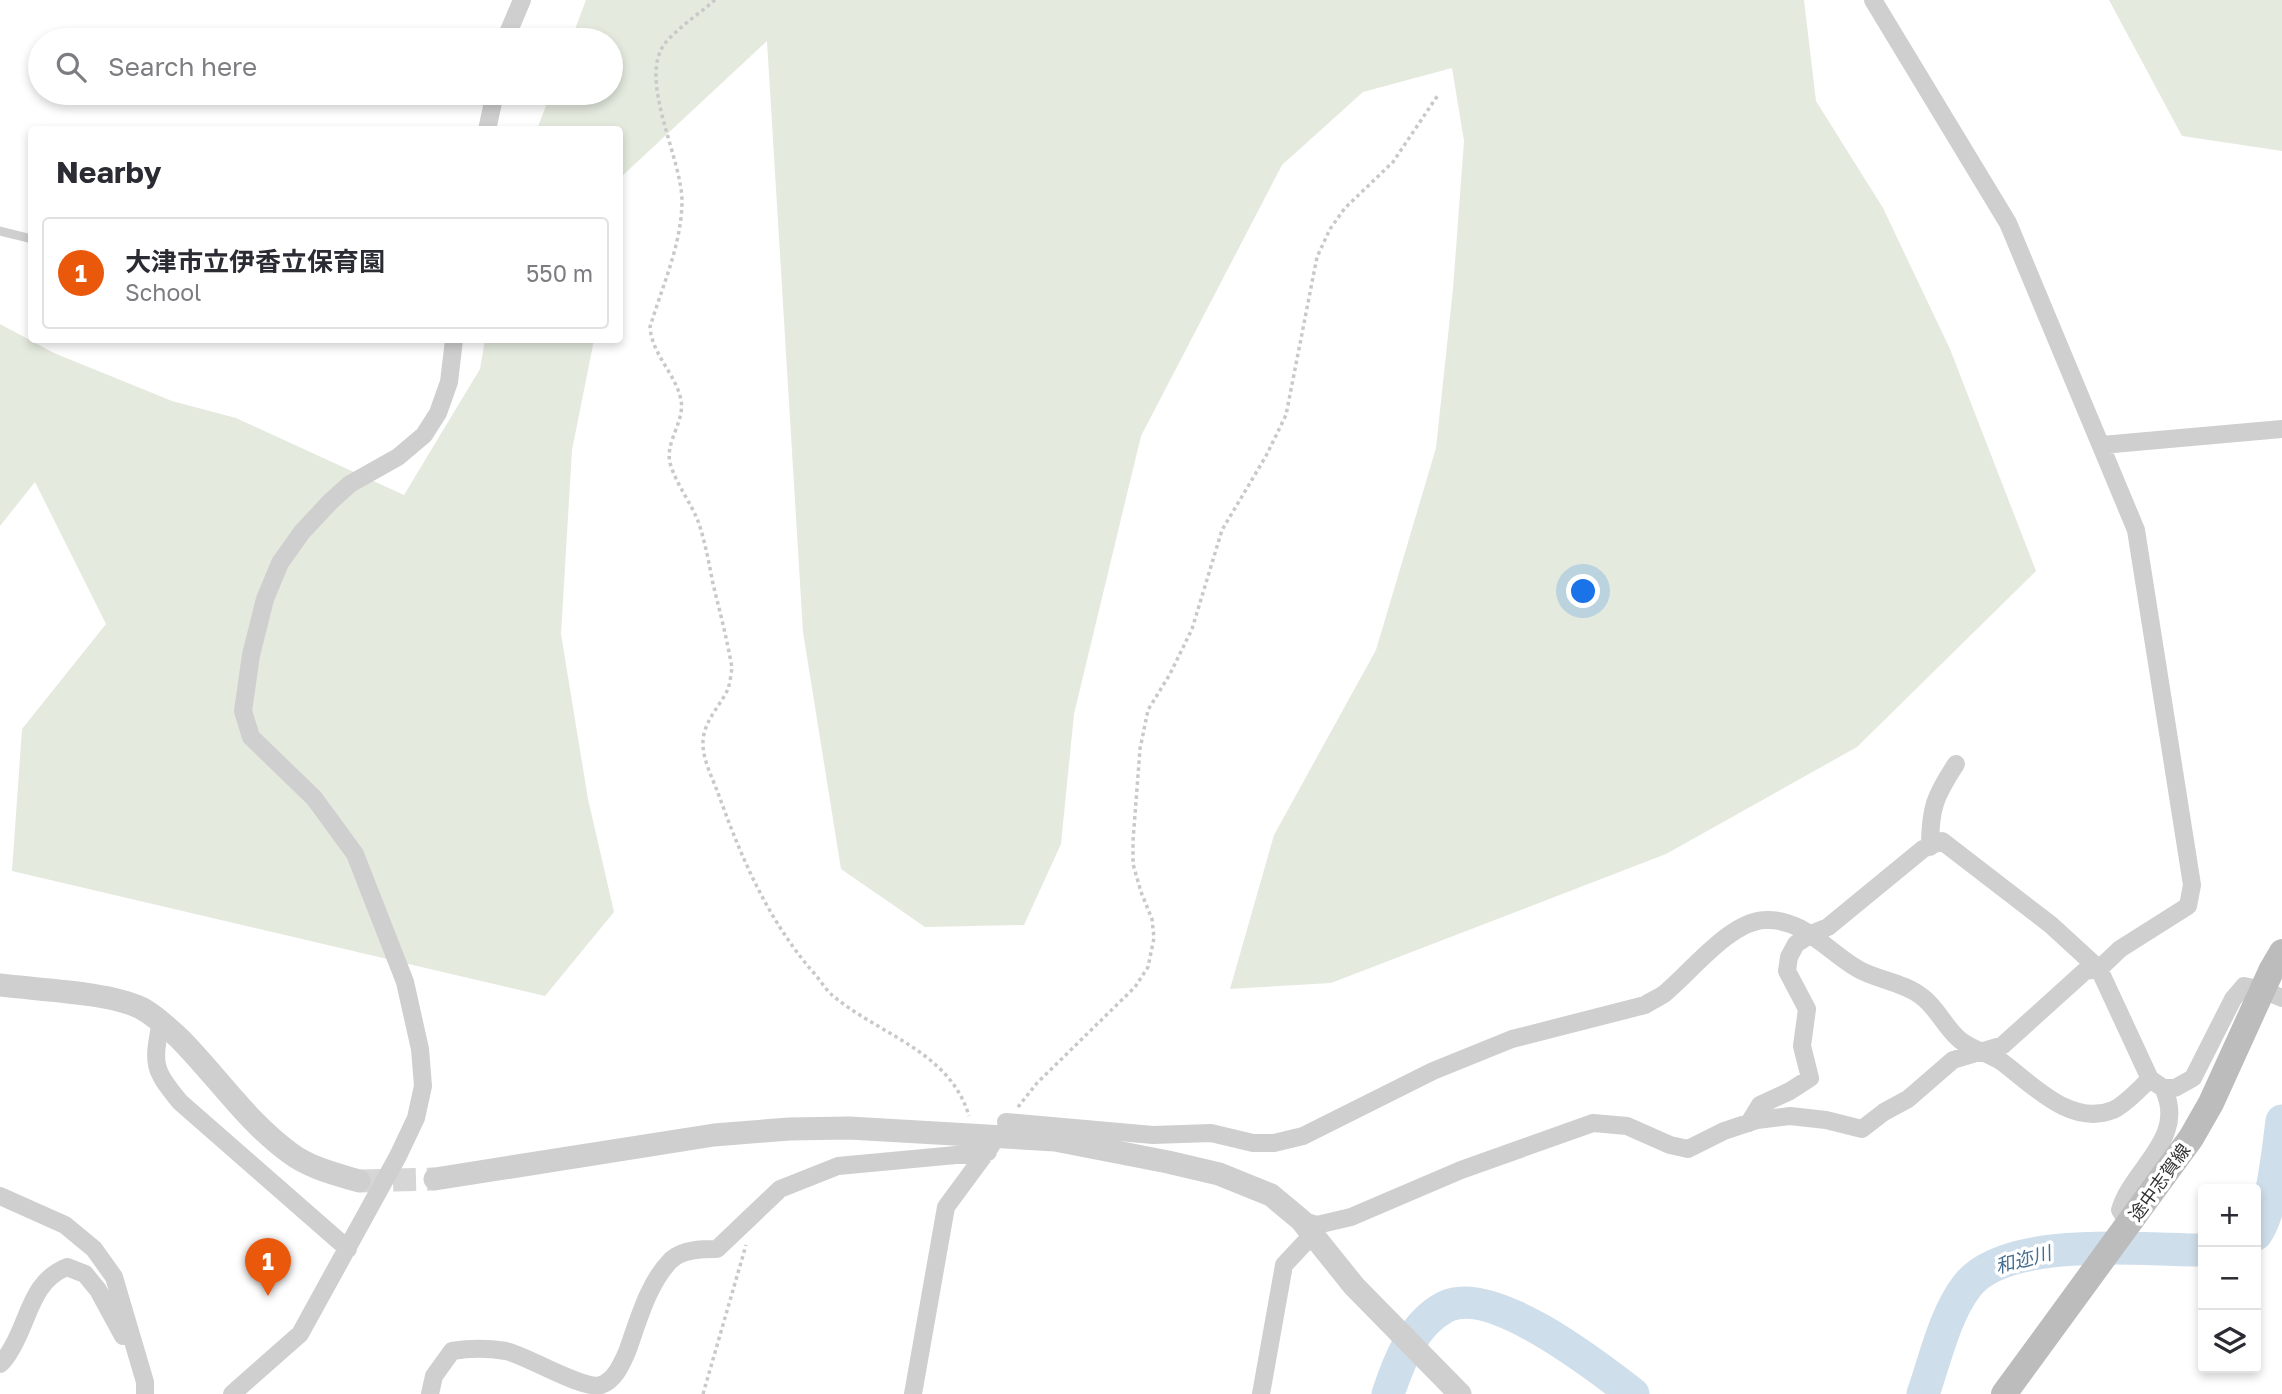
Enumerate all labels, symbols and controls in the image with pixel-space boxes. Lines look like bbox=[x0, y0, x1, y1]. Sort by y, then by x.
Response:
search box bbox=[28, 28, 623, 105]
icon: search bbox=[52, 48, 90, 86]
text: Search here bbox=[108, 51, 257, 82]
text: Nearby bbox=[56, 154, 161, 190]
text: 大津市立伊香立保育園 bbox=[125, 246, 385, 277]
text: 1 bbox=[75, 259, 87, 287]
text: 550 m bbox=[526, 259, 593, 287]
text: School bbox=[125, 278, 201, 306]
your location bbox=[1566, 574, 1600, 608]
street label: 途中志賀線 bbox=[2124, 1139, 2194, 1225]
map controls bbox=[2198, 1184, 2261, 1373]
button: + bbox=[2198, 1184, 2261, 1247]
pin: 1 bbox=[245, 1238, 291, 1296]
water label: 和迩川 bbox=[1992, 1240, 2055, 1277]
button: − bbox=[2198, 1247, 2261, 1310]
button: layers bbox=[2198, 1310, 2261, 1373]

